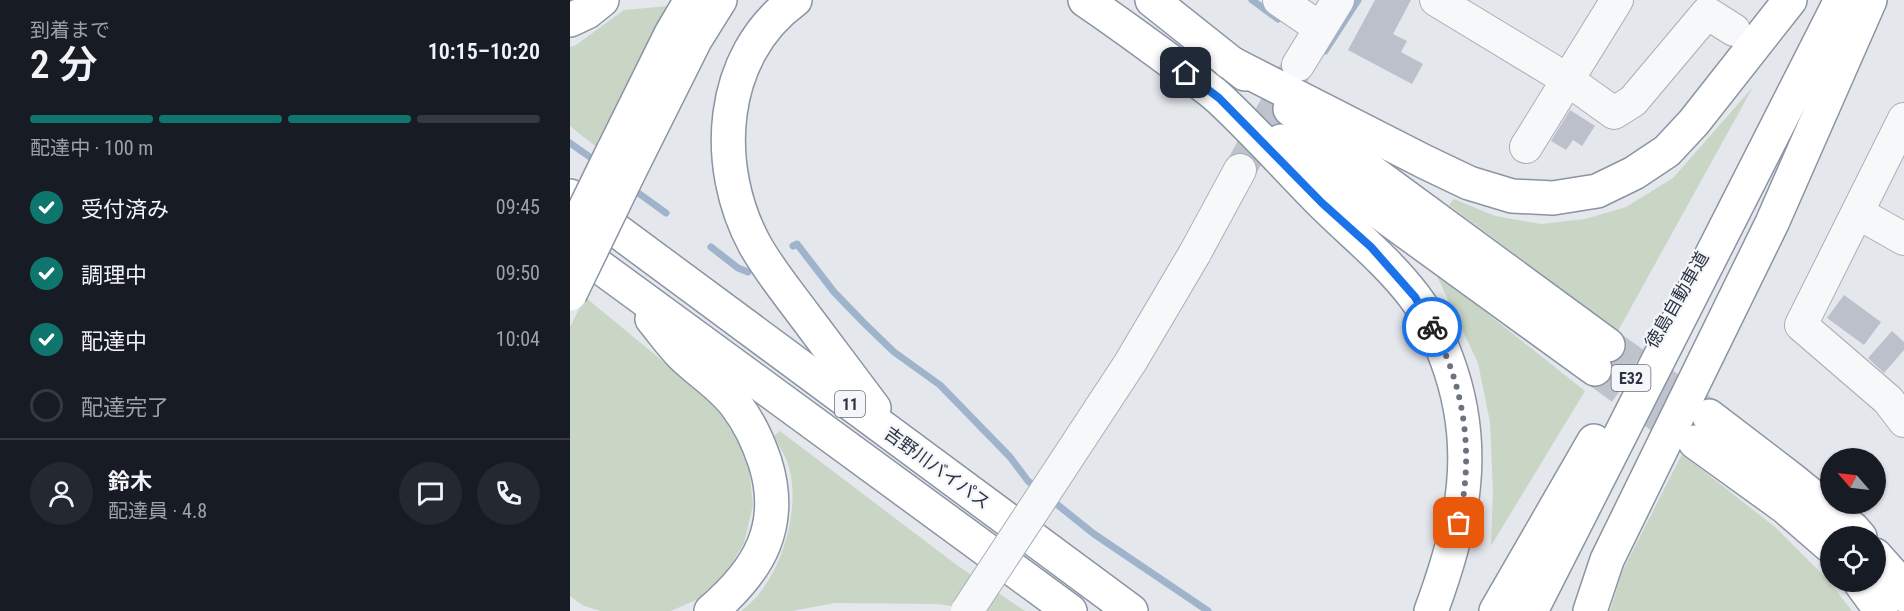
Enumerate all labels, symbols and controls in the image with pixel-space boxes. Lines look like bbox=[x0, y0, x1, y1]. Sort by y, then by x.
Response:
text: 到着まで bbox=[30, 18, 110, 42]
text: 10:15–10:20 bbox=[428, 39, 540, 64]
text: 2 分 bbox=[30, 42, 98, 88]
pin bbox=[1160, 47, 1211, 98]
icon: home bbox=[1169, 56, 1202, 89]
text: 配達中 · 100 m bbox=[30, 136, 153, 160]
icon: check bbox=[30, 191, 63, 224]
text: 09:45 bbox=[496, 195, 540, 219]
text: 受付済み bbox=[81, 197, 169, 222]
street label: 徳島自動車道 bbox=[1640, 248, 1713, 352]
icon: check bbox=[30, 257, 63, 290]
text: 09:50 bbox=[496, 261, 540, 285]
text: 調理中 bbox=[81, 263, 147, 288]
courier bbox=[1402, 297, 1462, 357]
icon: bike bbox=[1416, 311, 1449, 344]
icon: check bbox=[30, 323, 63, 356]
text: 10:04 bbox=[496, 327, 540, 351]
text: 配達中 bbox=[81, 329, 147, 354]
road number: E32 bbox=[1612, 365, 1650, 391]
road number: 11 bbox=[835, 391, 865, 417]
text: 配達完了 bbox=[81, 395, 169, 420]
street label: 吉野川バイパス bbox=[880, 422, 994, 513]
north arrow bbox=[1820, 448, 1886, 514]
map controls bbox=[1820, 448, 1886, 592]
button: person bbox=[30, 462, 93, 525]
button: chat bbox=[399, 462, 462, 525]
button: phone bbox=[477, 462, 540, 525]
text: 鈴木 bbox=[108, 469, 152, 494]
pin bbox=[1433, 497, 1484, 548]
text: 配達員 · 4.8 bbox=[108, 499, 207, 523]
icon: bag bbox=[1442, 506, 1475, 539]
button: locate bbox=[1820, 526, 1886, 592]

